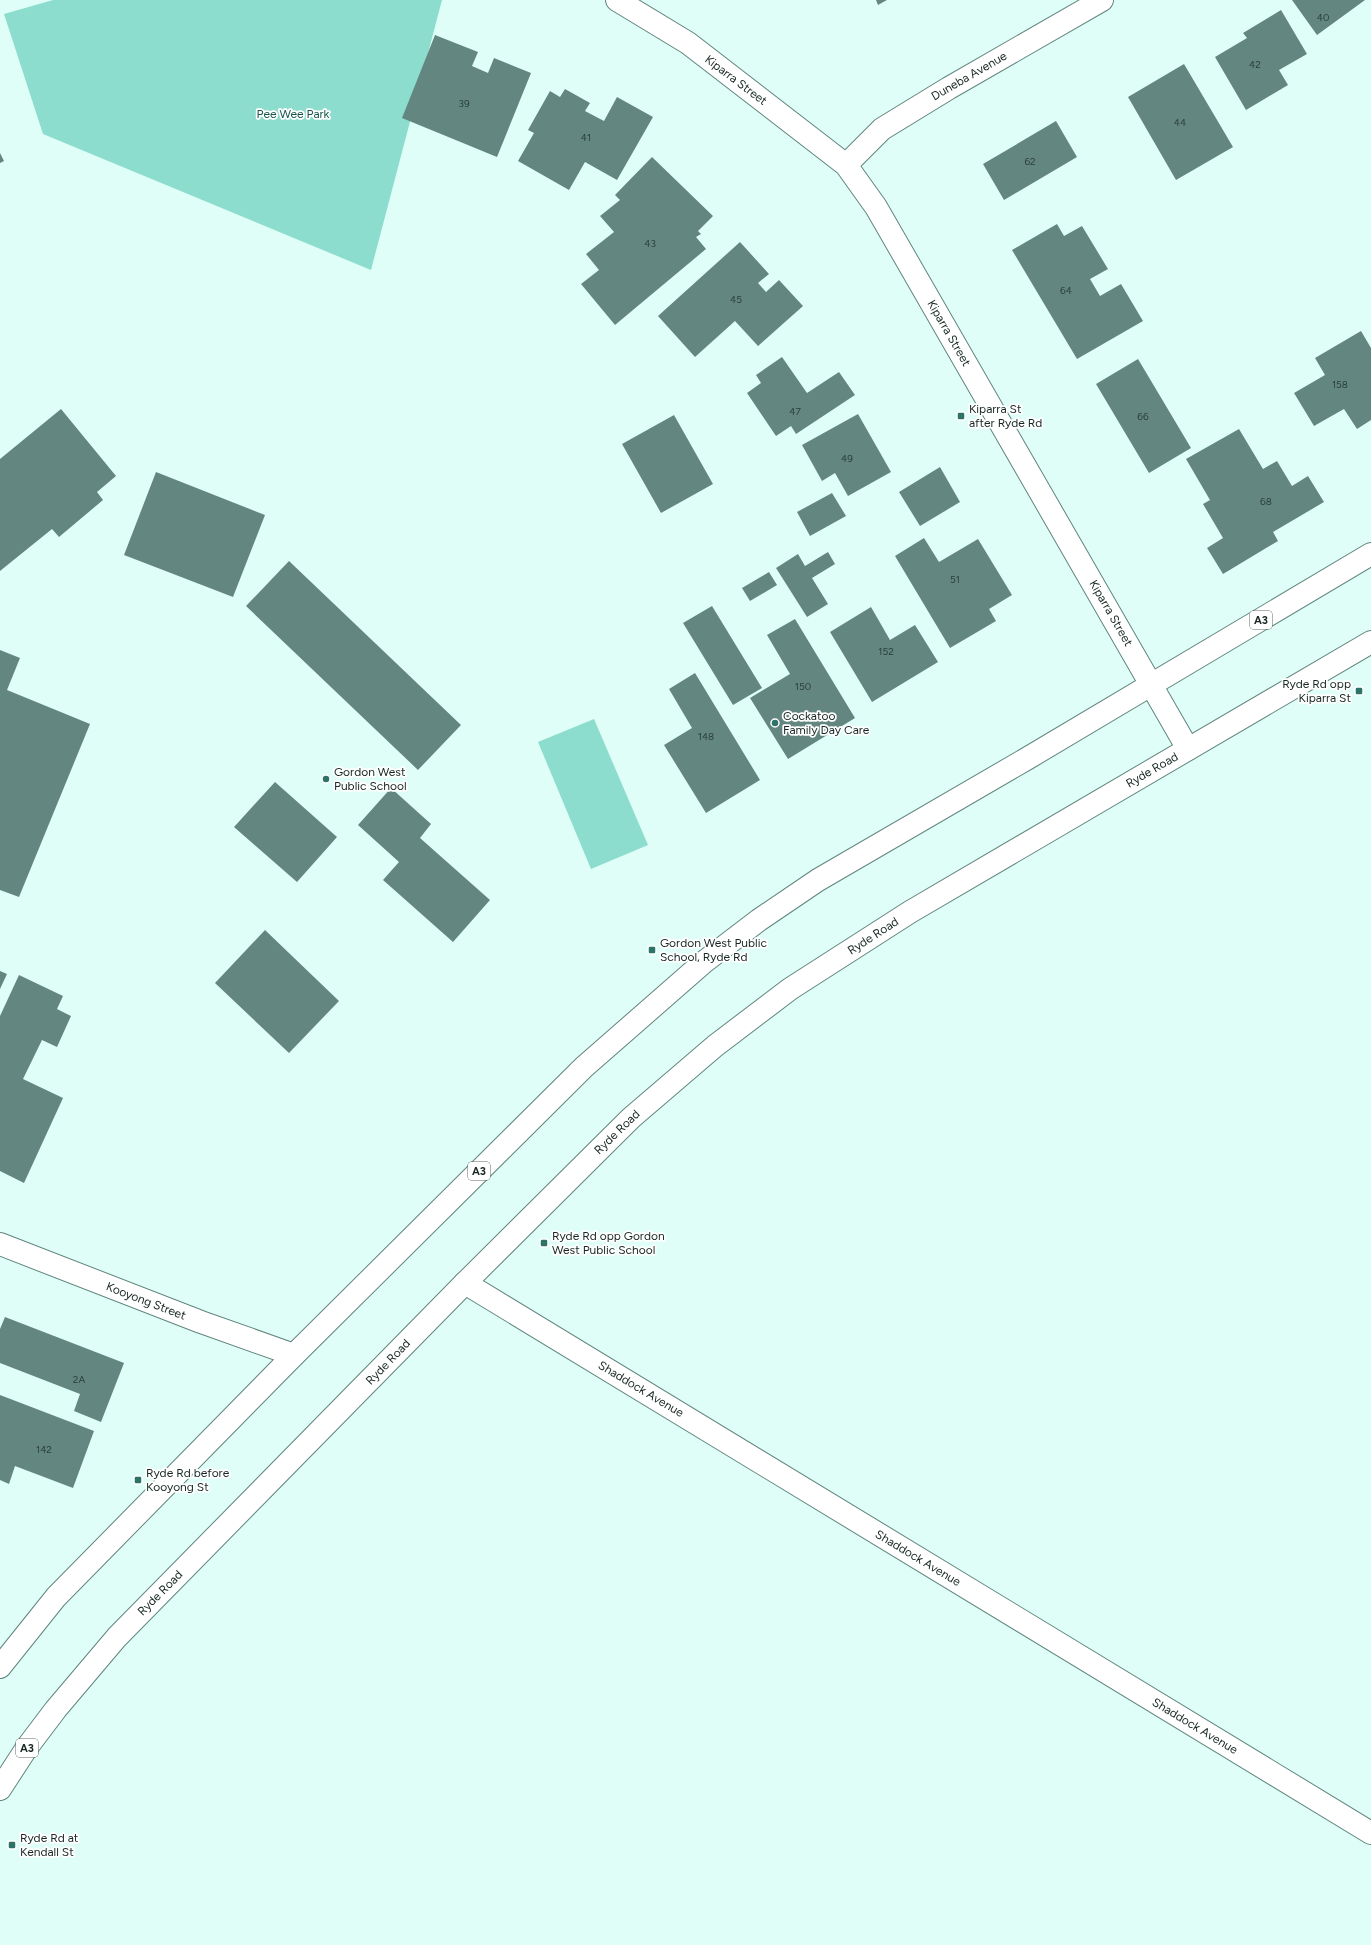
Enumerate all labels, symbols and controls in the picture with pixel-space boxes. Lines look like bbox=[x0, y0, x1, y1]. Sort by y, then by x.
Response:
house number: 40 bbox=[1317, 11, 1329, 24]
street label: Duneba Avenue bbox=[929, 48, 1010, 103]
street label: Kiparra Street bbox=[702, 52, 770, 108]
house number: 42 bbox=[1249, 58, 1261, 71]
house number: 39 bbox=[458, 97, 470, 110]
park label: Pee Wee Park bbox=[257, 107, 330, 121]
house number: 44 bbox=[1174, 116, 1186, 129]
house number: 41 bbox=[581, 131, 591, 144]
house number: 62 bbox=[1024, 155, 1036, 168]
house number: 43 bbox=[644, 237, 656, 250]
house number: 64 bbox=[1060, 284, 1072, 297]
house number: 45 bbox=[730, 293, 742, 306]
street label: Kiparra Street bbox=[924, 297, 974, 369]
house number: 158 bbox=[1332, 378, 1348, 391]
place label: Kiparra St after Ryde Rd bbox=[969, 402, 1042, 430]
house number: 47 bbox=[789, 405, 801, 418]
house number: 66 bbox=[1137, 410, 1149, 423]
marker: Kiparra St after Ryde Rd bbox=[956, 411, 966, 421]
house number: 49 bbox=[841, 452, 853, 465]
house number: 68 bbox=[1260, 495, 1272, 508]
house number: 51 bbox=[950, 573, 960, 586]
street label: Kiparra Street bbox=[1086, 577, 1136, 649]
road number: A3 bbox=[1250, 611, 1272, 629]
house number: 152 bbox=[878, 645, 894, 658]
place label: Ryde Rd opp Kiparra St bbox=[1282, 677, 1351, 705]
house number: 150 bbox=[795, 680, 811, 693]
marker: Ryde Rd opp Kiparra St bbox=[1354, 686, 1364, 696]
place label: Cockatoo Family Day Care bbox=[783, 709, 870, 737]
marker: Cockatoo Family Day Care bbox=[770, 718, 780, 728]
house number: 148 bbox=[698, 730, 714, 743]
street label: Ryde Road bbox=[1123, 749, 1181, 791]
place label: Gordon West Public School bbox=[334, 765, 407, 793]
marker: Gordon West Public School bbox=[321, 774, 331, 784]
street label: Ryde Road bbox=[845, 914, 901, 958]
place label: Gordon West Public School, Ryde Rd bbox=[660, 936, 768, 964]
marker: Gordon West Public School, Ryde Rd bbox=[647, 945, 657, 955]
street label: Ryde Road bbox=[591, 1107, 643, 1157]
road number: A3 bbox=[468, 1162, 490, 1180]
place label: Ryde Rd opp Gordon West Public School bbox=[552, 1229, 665, 1257]
marker: Ryde Rd opp Gordon West Public School bbox=[539, 1238, 549, 1248]
street label: Kooyong Street bbox=[104, 1279, 188, 1323]
street label: Ryde Road bbox=[363, 1336, 413, 1388]
street label: Shaddock Avenue bbox=[596, 1358, 687, 1420]
house number: 2A bbox=[73, 1373, 85, 1386]
house number: 142 bbox=[36, 1443, 52, 1456]
place label: Ryde Rd before Kooyong St bbox=[146, 1466, 230, 1494]
marker: Ryde Rd before Kooyong St bbox=[133, 1475, 143, 1485]
street label: Shaddock Avenue bbox=[873, 1527, 964, 1589]
street label: Ryde Road bbox=[135, 1568, 185, 1618]
street label: Shaddock Avenue bbox=[1150, 1695, 1241, 1757]
road number: A3 bbox=[16, 1739, 38, 1757]
place label: Ryde Rd at Kendall St bbox=[20, 1831, 79, 1859]
marker: Ryde Rd at Kendall St bbox=[7, 1840, 17, 1850]

